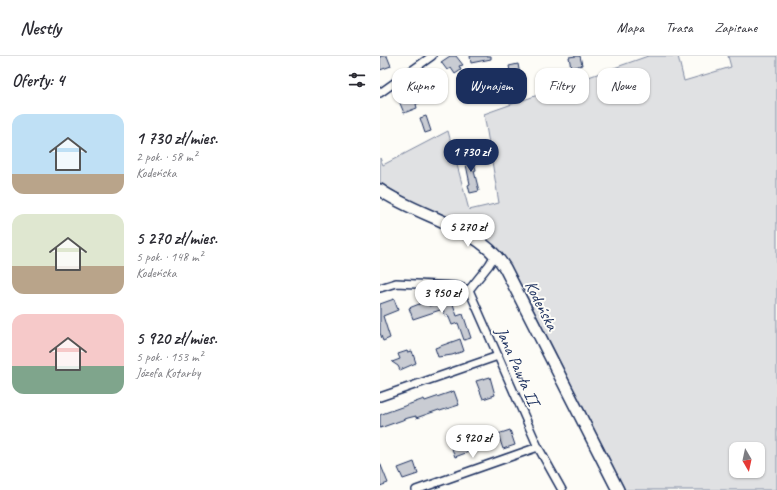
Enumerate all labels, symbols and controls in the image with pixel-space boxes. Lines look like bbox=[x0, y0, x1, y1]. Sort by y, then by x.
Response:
text: Nestly bbox=[20, 16, 61, 40]
text: Mapa bbox=[617, 19, 644, 36]
text: Trasa bbox=[666, 19, 693, 36]
text: Zapisane bbox=[715, 19, 757, 36]
chip: Kupno bbox=[392, 68, 448, 104]
chip: Wynajem bbox=[456, 68, 527, 104]
chip: Filtry bbox=[535, 68, 589, 104]
chip: Nowe bbox=[597, 68, 650, 104]
icon: filters bbox=[346, 69, 368, 91]
text: Oferty: 4 bbox=[12, 70, 64, 91]
text: 1 730 zł/mies. bbox=[136, 128, 218, 149]
icon: home bbox=[44, 130, 92, 178]
pin: 1 730 zł bbox=[430, 139, 512, 173]
text: 1 730 zł bbox=[453, 144, 489, 160]
text: 2 pok. · 58 m² bbox=[136, 149, 197, 165]
text: Kodeńska bbox=[136, 165, 176, 181]
pin: 5 270 zł bbox=[427, 214, 509, 248]
text: 5 270 zł bbox=[450, 219, 486, 235]
text: 5 270 zł/mies. bbox=[136, 228, 217, 249]
icon: home bbox=[44, 230, 92, 278]
text: 5 pok. · 148 m² bbox=[136, 249, 203, 265]
text: Kodeńska bbox=[136, 265, 176, 281]
street label: Kodeńska bbox=[520, 277, 564, 335]
pin: 3 950 zł bbox=[401, 280, 483, 314]
text: 3 950 zł bbox=[424, 285, 460, 301]
street label: Jana Pawła II bbox=[491, 323, 546, 412]
text: 5 920 zł/mies. bbox=[136, 328, 217, 349]
icon: home bbox=[44, 330, 92, 378]
text: 5 pok. · 153 m² bbox=[136, 349, 203, 365]
text: Józefa Kotarby bbox=[136, 365, 200, 381]
pin: 5 920 zł bbox=[432, 425, 514, 459]
text: 5 920 zł bbox=[455, 430, 491, 446]
north arrow bbox=[729, 442, 765, 478]
map controls bbox=[729, 442, 765, 478]

